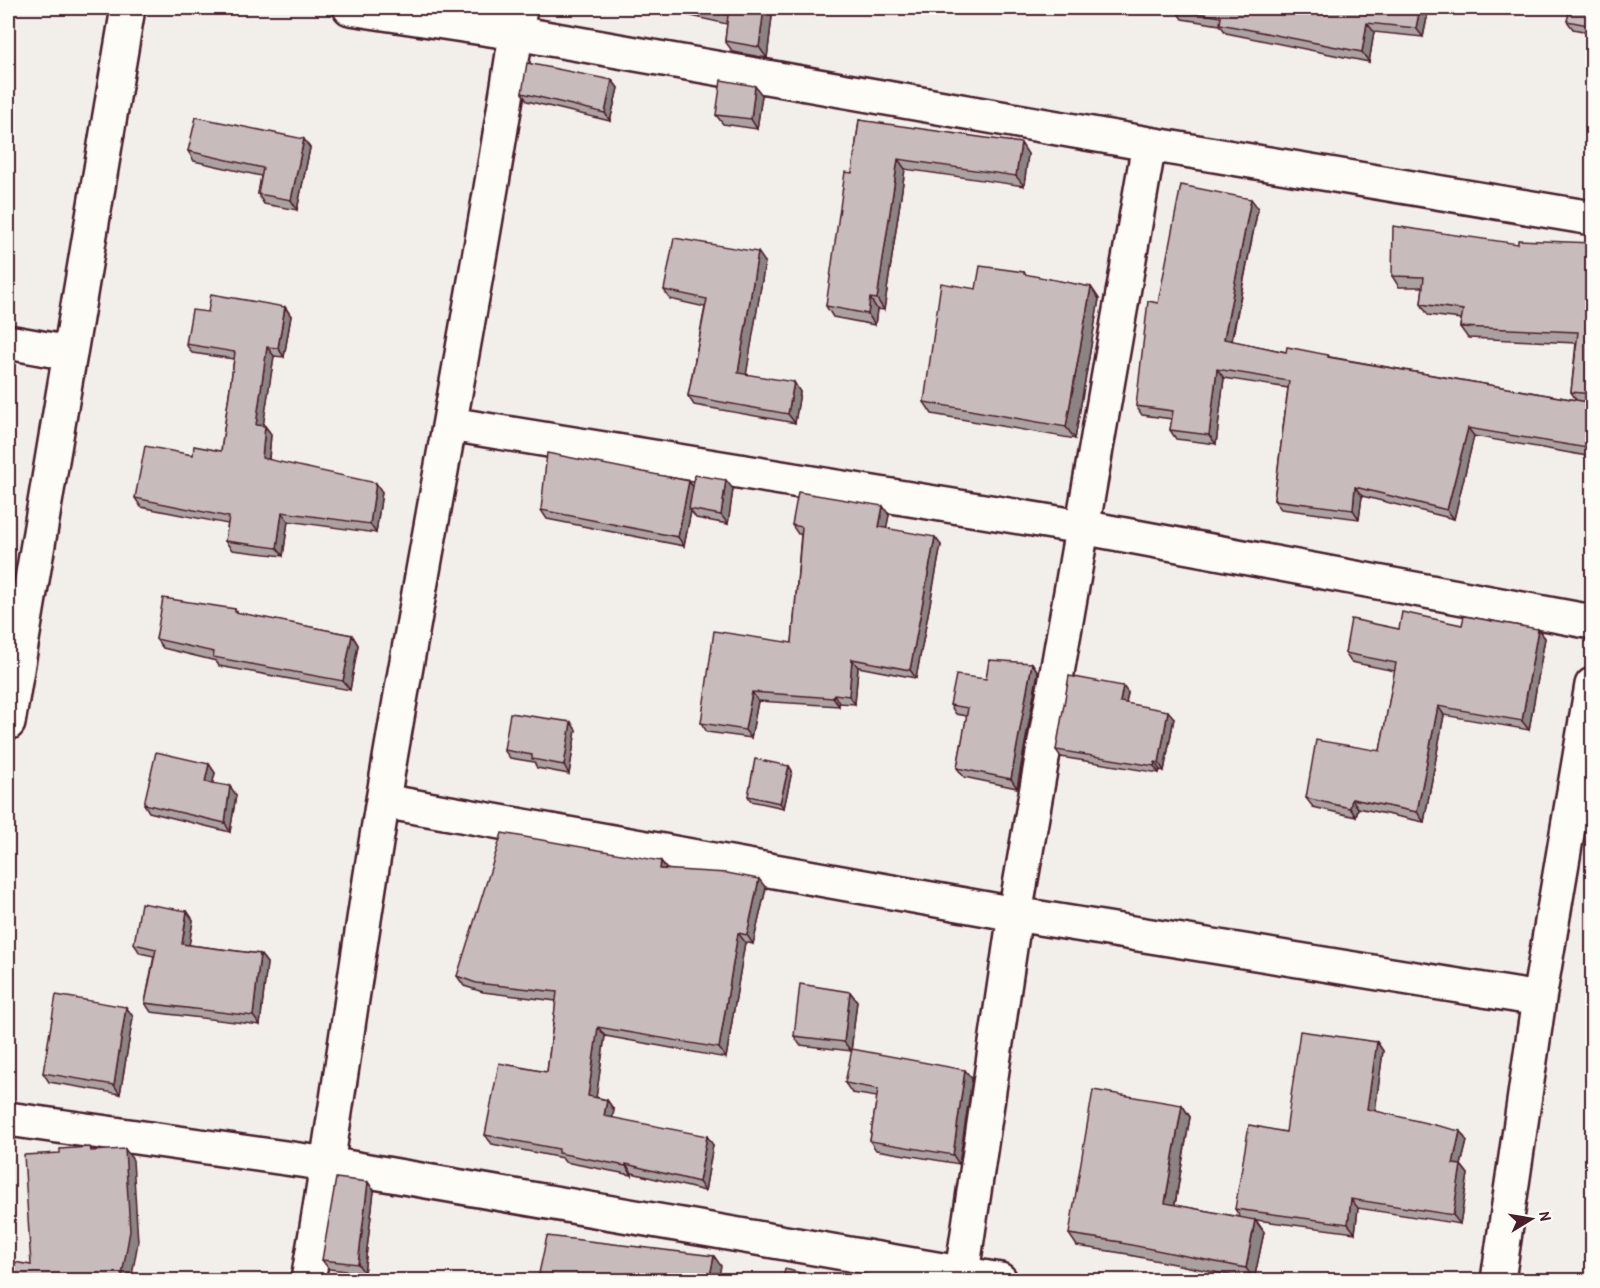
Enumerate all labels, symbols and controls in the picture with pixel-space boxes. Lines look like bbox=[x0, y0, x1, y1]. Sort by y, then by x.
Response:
north arrow bbox=[1501, 1189, 1561, 1249]
text: N bbox=[1534, 1210, 1557, 1223]

